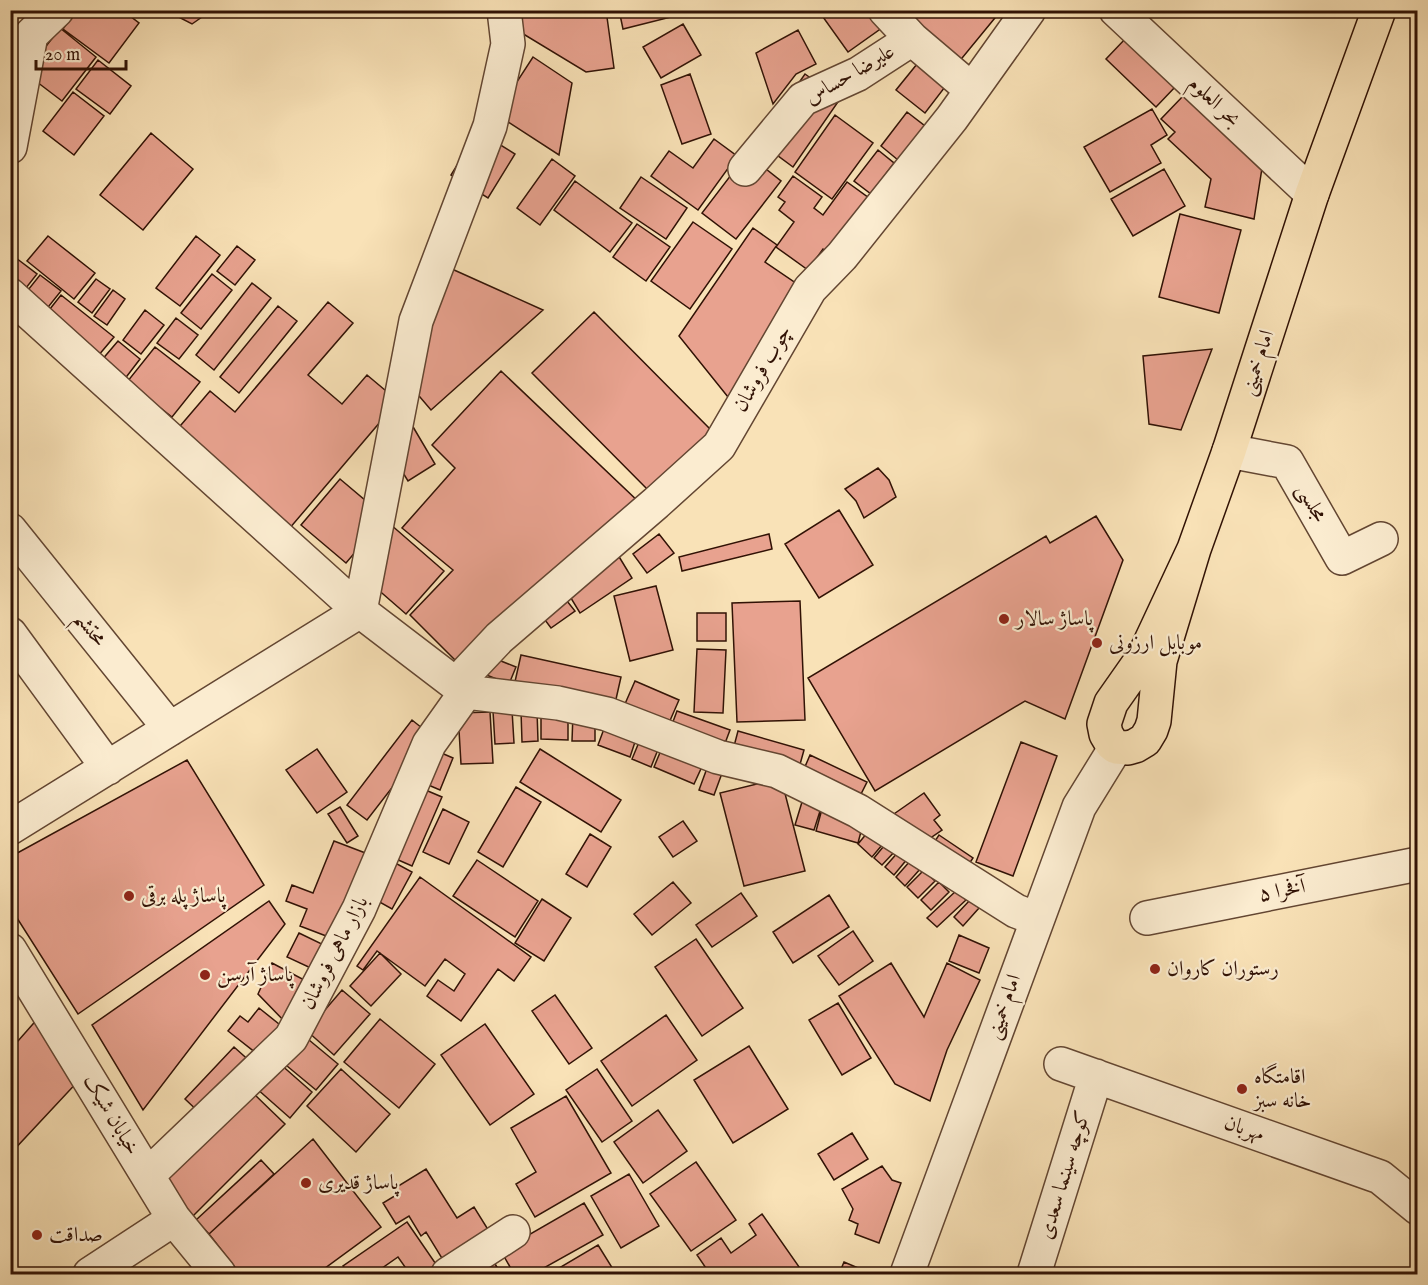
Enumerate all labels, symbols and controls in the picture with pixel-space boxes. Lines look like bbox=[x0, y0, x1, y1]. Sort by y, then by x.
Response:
scale bar bbox=[36, 33, 126, 71]
street label: علیرضا حساس bbox=[800, 39, 900, 111]
text: 20 m bbox=[45, 44, 80, 67]
street label: بحر العلوم bbox=[1180, 71, 1246, 135]
street label: چوب فروشان bbox=[727, 321, 799, 417]
street label: امام خمینی bbox=[1235, 327, 1284, 400]
street label: مجلسی bbox=[1289, 479, 1333, 527]
street label: محتشم bbox=[63, 606, 113, 656]
place label: پاساژ سالار bbox=[1014, 606, 1094, 633]
marker: پاساژ سالار bbox=[997, 612, 1011, 626]
place label: موبایل ارزونی bbox=[1109, 630, 1202, 657]
marker: موبایل ارزونی bbox=[1090, 636, 1104, 650]
street label: آفخرا ۵ bbox=[1256, 872, 1310, 909]
place label: پاساژ پله برقی bbox=[141, 883, 226, 910]
marker: پاساژ پله برقی bbox=[122, 889, 136, 903]
street label: بازار ماهی فروشان bbox=[295, 891, 375, 1015]
place label: رستوران کاروان bbox=[1167, 956, 1279, 983]
place label: پاساژ آرسن bbox=[217, 961, 294, 989]
marker: رستوران کاروان bbox=[1148, 962, 1162, 976]
marker: پاساژ آرسن bbox=[198, 968, 212, 982]
street label: امام خمینی bbox=[980, 971, 1031, 1044]
place label: اقامتگاه خانه سبز bbox=[1252, 1063, 1312, 1115]
street label: خیابان شیک bbox=[76, 1070, 146, 1160]
marker: اقامتگاه خانه سبز bbox=[1235, 1082, 1249, 1096]
street label: کوچه سینما سعدی bbox=[1033, 1107, 1097, 1243]
street label: مهربان bbox=[1220, 1110, 1268, 1148]
place label: پاساژ قدیری bbox=[318, 1170, 400, 1197]
marker: پاساژ قدیری bbox=[299, 1176, 313, 1190]
place label: صداقت bbox=[49, 1222, 103, 1249]
marker: صداقت bbox=[30, 1228, 44, 1242]

